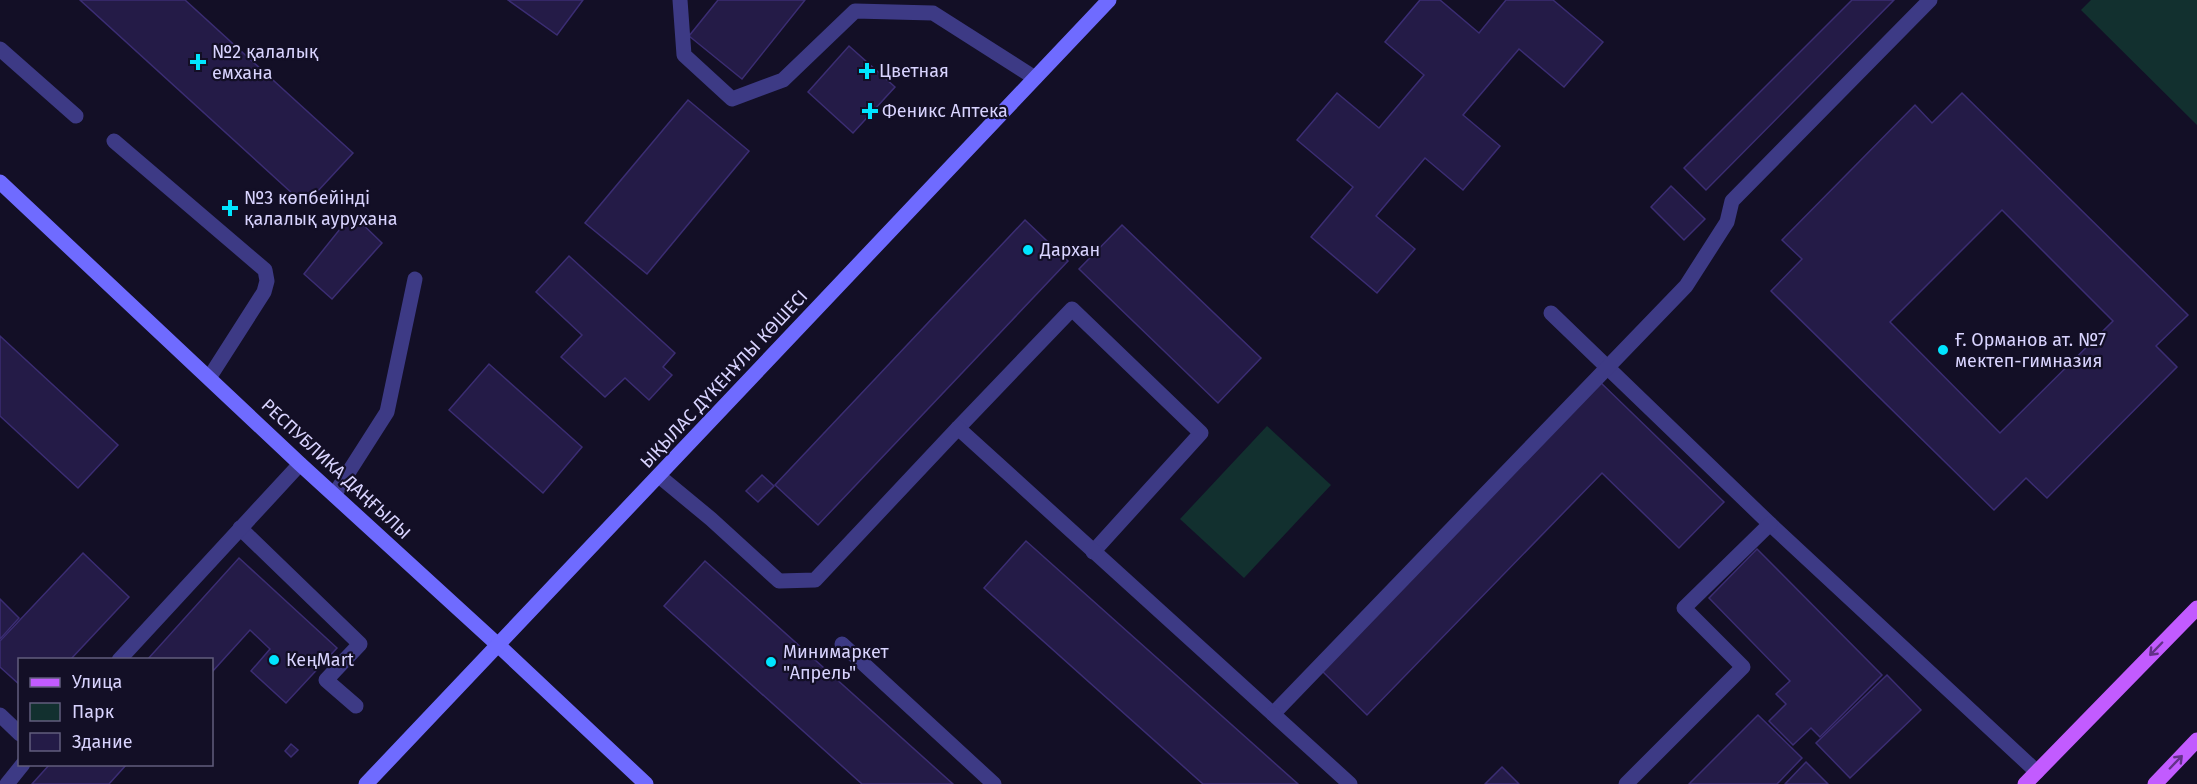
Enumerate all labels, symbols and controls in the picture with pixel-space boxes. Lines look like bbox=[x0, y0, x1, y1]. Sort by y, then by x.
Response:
place label: №2 қалалық емхана bbox=[212, 41, 319, 84]
marker: №2 қалалық емхана bbox=[189, 53, 207, 71]
place label: Цветная bbox=[879, 60, 949, 82]
marker: Цветная bbox=[860, 64, 874, 78]
place label: Феникс Аптека bbox=[882, 100, 1008, 122]
marker: Феникс Аптека bbox=[863, 104, 877, 118]
place label: №3 көпбейінді қалалық аурухана bbox=[244, 187, 398, 230]
marker: №3 көпбейінді қалалық аурухана bbox=[221, 199, 239, 217]
place label: Дархан bbox=[1039, 239, 1100, 261]
marker: Дархан bbox=[1021, 243, 1035, 257]
street label: ЫҚЫЛАС ДҮКЕНҰЛЫ КӨШЕСІ bbox=[636, 285, 812, 473]
place label: Ғ. Орманов ат. №7 мектеп-гимназия bbox=[1955, 329, 2106, 372]
marker: Ғ. Орманов ат. №7 мектеп-гимназия bbox=[1936, 343, 1950, 357]
street label: РЕСПУБЛИКА ДАҢҒЫЛЫ bbox=[257, 394, 415, 544]
place label: Минимаркет "Апрель" bbox=[783, 641, 889, 684]
one-way arrow bbox=[2149, 642, 2163, 657]
place label: КеңMart bbox=[286, 649, 355, 671]
marker: КеңMart bbox=[267, 653, 281, 667]
marker: Минимаркет "Апрель" bbox=[764, 655, 778, 669]
legend bbox=[18, 658, 213, 766]
text: Улица bbox=[72, 671, 122, 693]
text: Парк bbox=[72, 701, 115, 723]
text: Здание bbox=[72, 731, 133, 753]
one-way arrow bbox=[2168, 755, 2183, 770]

